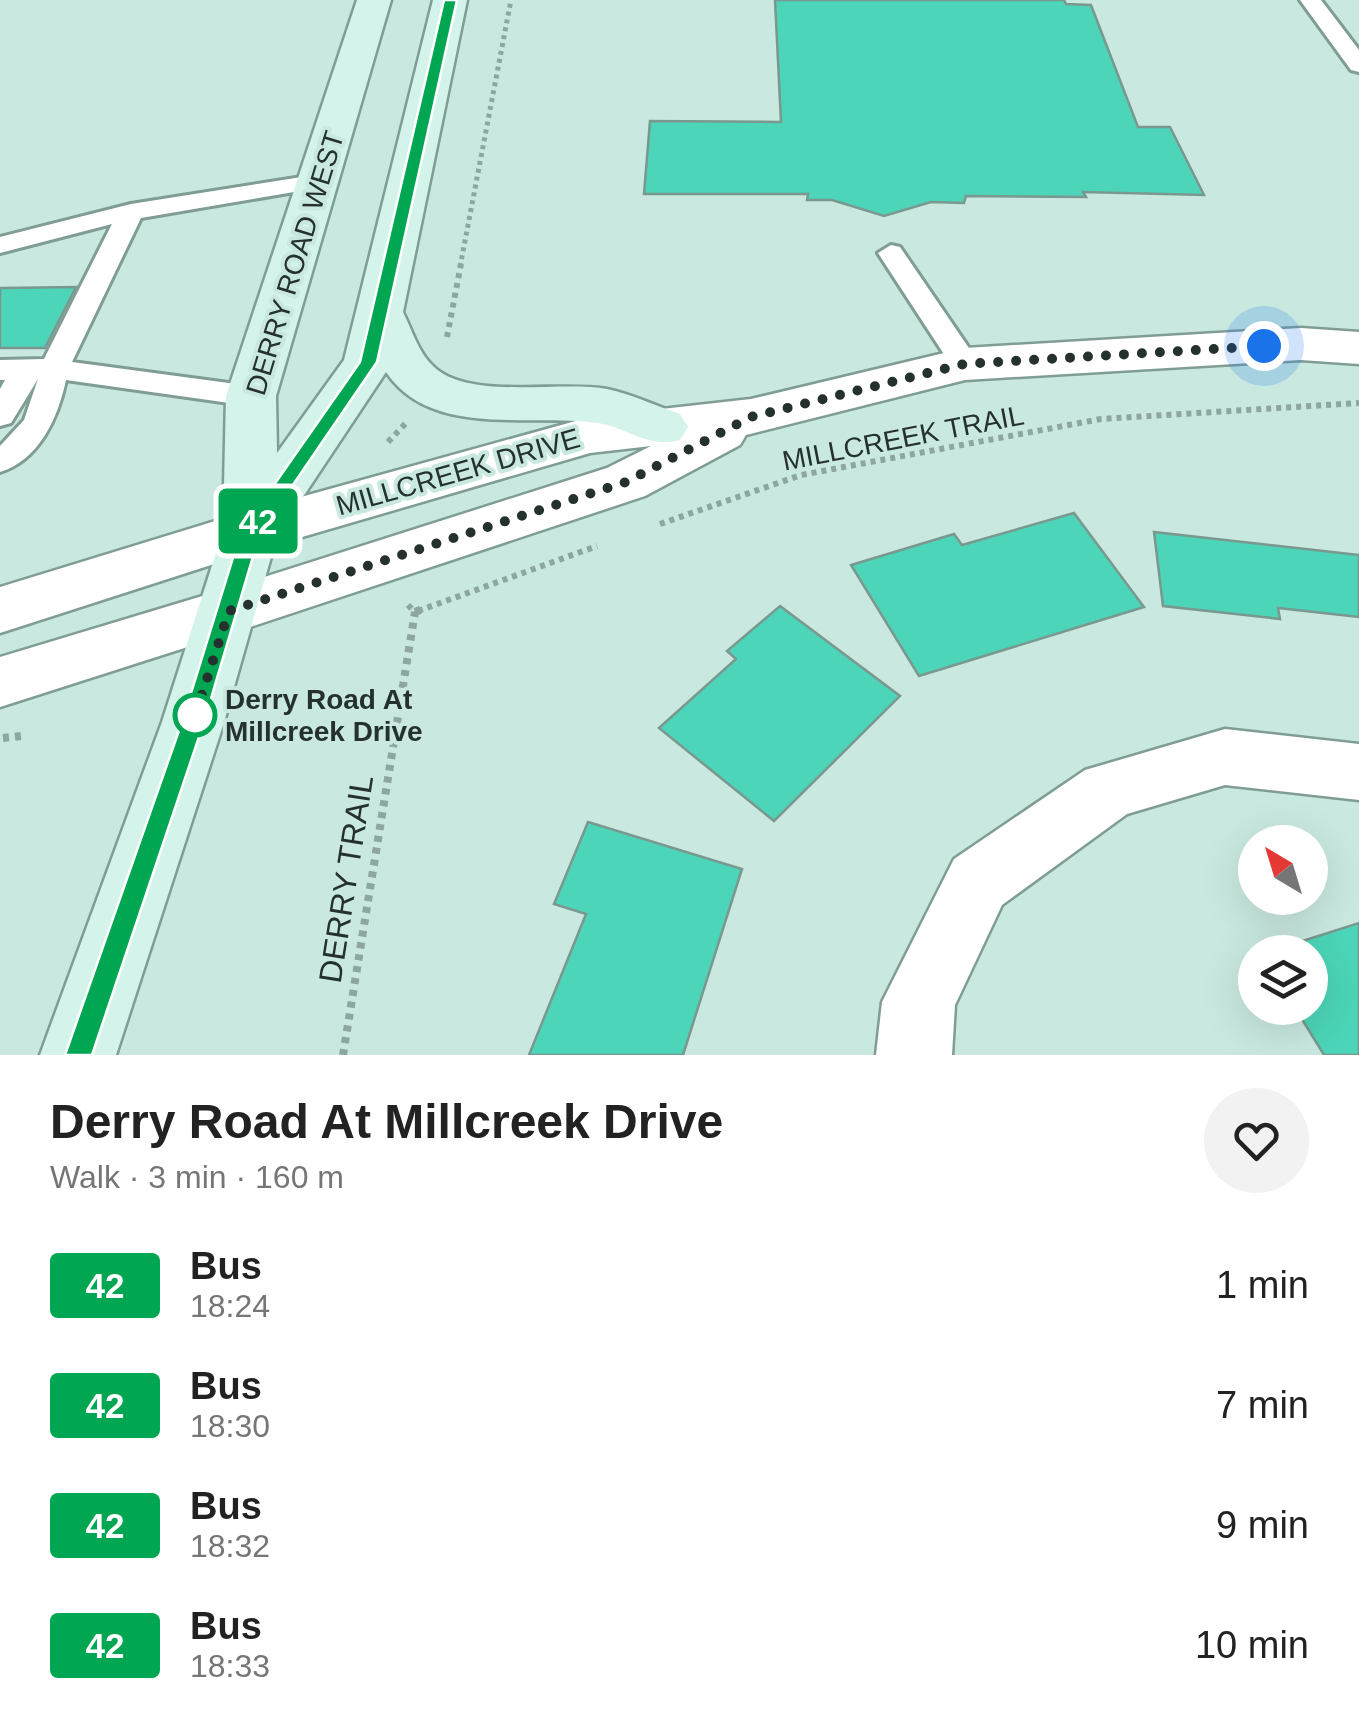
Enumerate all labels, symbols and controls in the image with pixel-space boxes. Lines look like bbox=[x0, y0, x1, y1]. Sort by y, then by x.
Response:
street label: DERRY ROAD WEST bbox=[240, 127, 350, 399]
your location bbox=[1239, 321, 1289, 371]
street label: MILLCREEK TRAIL bbox=[780, 399, 1026, 477]
street label: MILLCREEK DRIVE bbox=[333, 422, 583, 522]
line badge: 42 bbox=[213, 488, 303, 554]
text: 42 bbox=[239, 502, 277, 541]
place label: Derry Road At Millcreek Drive bbox=[225, 684, 423, 747]
marker: Derry Road At Millcreek Drive bbox=[174, 694, 216, 736]
street label: DERRY TRAIL bbox=[312, 773, 380, 985]
north arrow bbox=[1238, 825, 1328, 915]
map controls bbox=[1238, 825, 1328, 1025]
button: layers bbox=[1238, 935, 1328, 1025]
button: heart bbox=[1204, 1088, 1309, 1193]
text: Derry Road At Millcreek Drive bbox=[50, 1095, 723, 1148]
text: Walk · 3 min · 160 m bbox=[50, 1159, 344, 1195]
text: Bus bbox=[190, 1245, 262, 1287]
text: 1 min bbox=[1216, 1264, 1309, 1306]
text: 42 bbox=[86, 1266, 124, 1305]
text: 18:24 bbox=[190, 1288, 270, 1324]
text: Bus bbox=[190, 1365, 262, 1407]
text: 7 min bbox=[1216, 1384, 1309, 1426]
text: 42 bbox=[86, 1386, 124, 1425]
text: 18:30 bbox=[190, 1408, 270, 1444]
text: Bus bbox=[190, 1485, 262, 1527]
text: 9 min bbox=[1216, 1504, 1309, 1546]
text: 42 bbox=[86, 1506, 124, 1545]
text: 18:32 bbox=[190, 1528, 270, 1564]
text: Bus bbox=[190, 1605, 262, 1647]
text: 10 min bbox=[1195, 1624, 1309, 1666]
text: 42 bbox=[86, 1626, 124, 1665]
text: 18:33 bbox=[190, 1648, 270, 1684]

